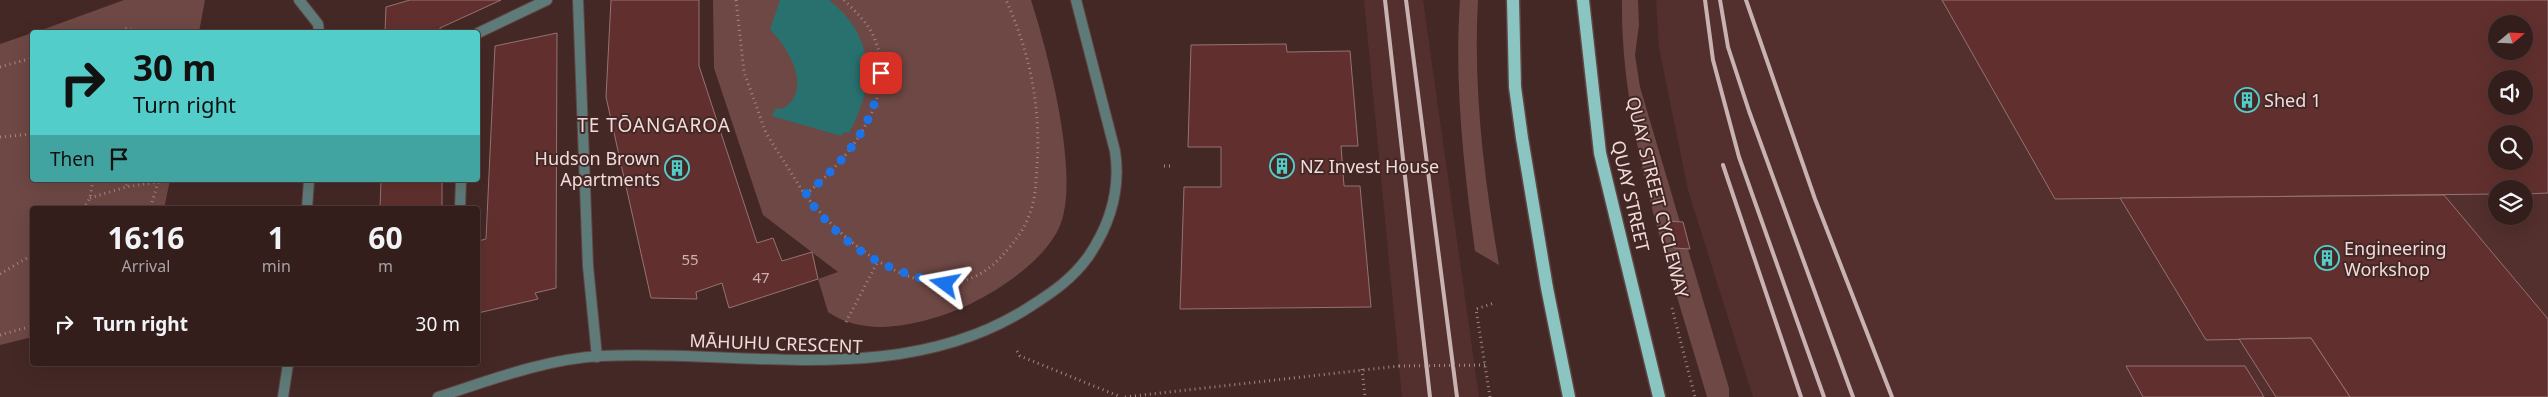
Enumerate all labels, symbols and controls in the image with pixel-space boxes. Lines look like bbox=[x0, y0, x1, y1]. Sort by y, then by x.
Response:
north arrow bbox=[2488, 15, 2532, 60]
map controls bbox=[2488, 15, 2533, 225]
text: 30 m bbox=[133, 44, 216, 91]
icon: right bbox=[50, 50, 115, 115]
pin bbox=[860, 52, 902, 94]
icon: arrive bbox=[867, 59, 895, 87]
button: sound bbox=[2488, 70, 2533, 115]
building icon: Shed 1 bbox=[2234, 87, 2260, 113]
place label: Shed 1 bbox=[2264, 88, 2321, 112]
text: Turn right bbox=[133, 89, 236, 119]
street label: QUAY STREET CYCLEWAY bbox=[1621, 94, 1695, 301]
district label: TE TŌANGAROA bbox=[577, 112, 731, 138]
button: search bbox=[2488, 125, 2533, 170]
street label: QUAY STREET bbox=[1607, 138, 1655, 254]
icon: arrive bbox=[105, 145, 133, 173]
text: Then bbox=[50, 146, 95, 172]
place label: Hudson Brown Apartments bbox=[535, 146, 660, 191]
building icon: NZ Invest House bbox=[1269, 153, 1295, 179]
place label: NZ Invest House bbox=[1300, 154, 1439, 178]
building icon: Hudson Brown Apartments bbox=[664, 155, 690, 181]
button: layers bbox=[2488, 180, 2533, 225]
text: 16:16 bbox=[107, 217, 184, 258]
text: 1 bbox=[268, 217, 285, 258]
text: 60 bbox=[368, 217, 403, 258]
place label: Engineering Workshop bbox=[2344, 236, 2447, 281]
building icon: Engineering Workshop bbox=[2314, 245, 2340, 271]
house number: 55 bbox=[681, 249, 699, 269]
text: Arrival bbox=[122, 255, 170, 277]
text: min bbox=[262, 255, 291, 277]
text: m bbox=[378, 255, 393, 277]
position arrow bbox=[918, 257, 970, 309]
house number: 47 bbox=[752, 267, 770, 287]
icon: right bbox=[50, 310, 78, 338]
text: Turn right bbox=[93, 311, 188, 337]
text: 30 m bbox=[416, 311, 460, 337]
street label: MĀHUHU CRESCENT bbox=[689, 328, 863, 358]

